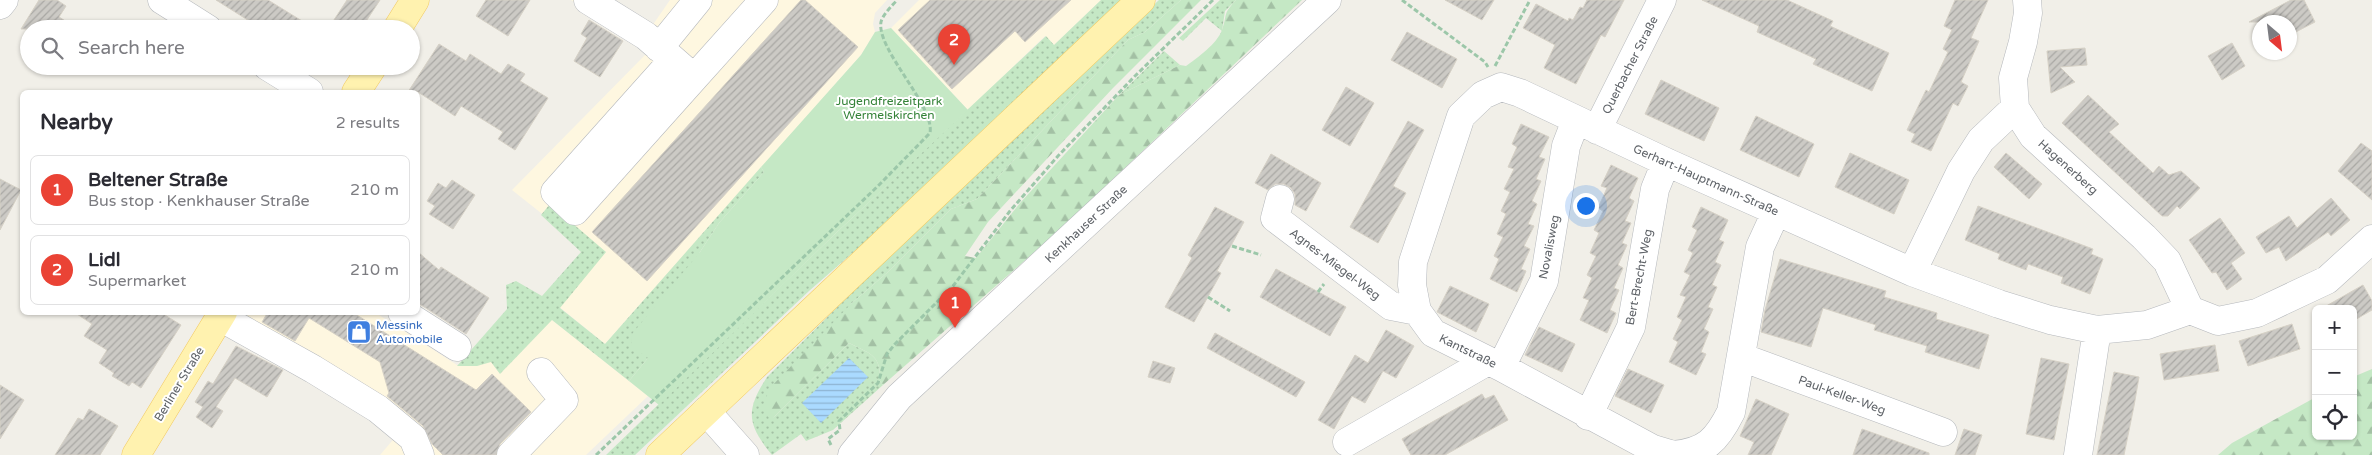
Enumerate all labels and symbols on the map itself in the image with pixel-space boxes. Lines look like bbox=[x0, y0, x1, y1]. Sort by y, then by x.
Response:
street label: Querbacher Straße bbox=[1599, 14, 1661, 116]
north arrow bbox=[2252, 15, 2297, 60]
pin: 2 bbox=[938, 24, 970, 65]
park label: Jugendfreizeitpark Wermelskirchen bbox=[836, 94, 943, 122]
street label: Hagenerberg bbox=[2035, 137, 2101, 197]
street label: Gerhart-Hauptmann-Straße bbox=[1631, 141, 1781, 219]
street label: Kenkhauser Straße bbox=[1042, 182, 1130, 266]
your location bbox=[1573, 193, 1599, 219]
street label: Novalisweg bbox=[1536, 214, 1562, 280]
street label: Agnes-Miegel-Weg bbox=[1287, 225, 1383, 303]
street label: Bert-Brecht-Weg bbox=[1623, 228, 1655, 326]
pin: 1 bbox=[939, 287, 971, 328]
place label: Messink Automobile bbox=[376, 318, 443, 346]
shop icon: Messink Automobile bbox=[346, 319, 372, 345]
street label: Kantstraße bbox=[1437, 331, 1499, 371]
street label: Berliner Straße bbox=[151, 344, 207, 424]
street label: Paul-Keller-Weg bbox=[1796, 373, 1888, 417]

